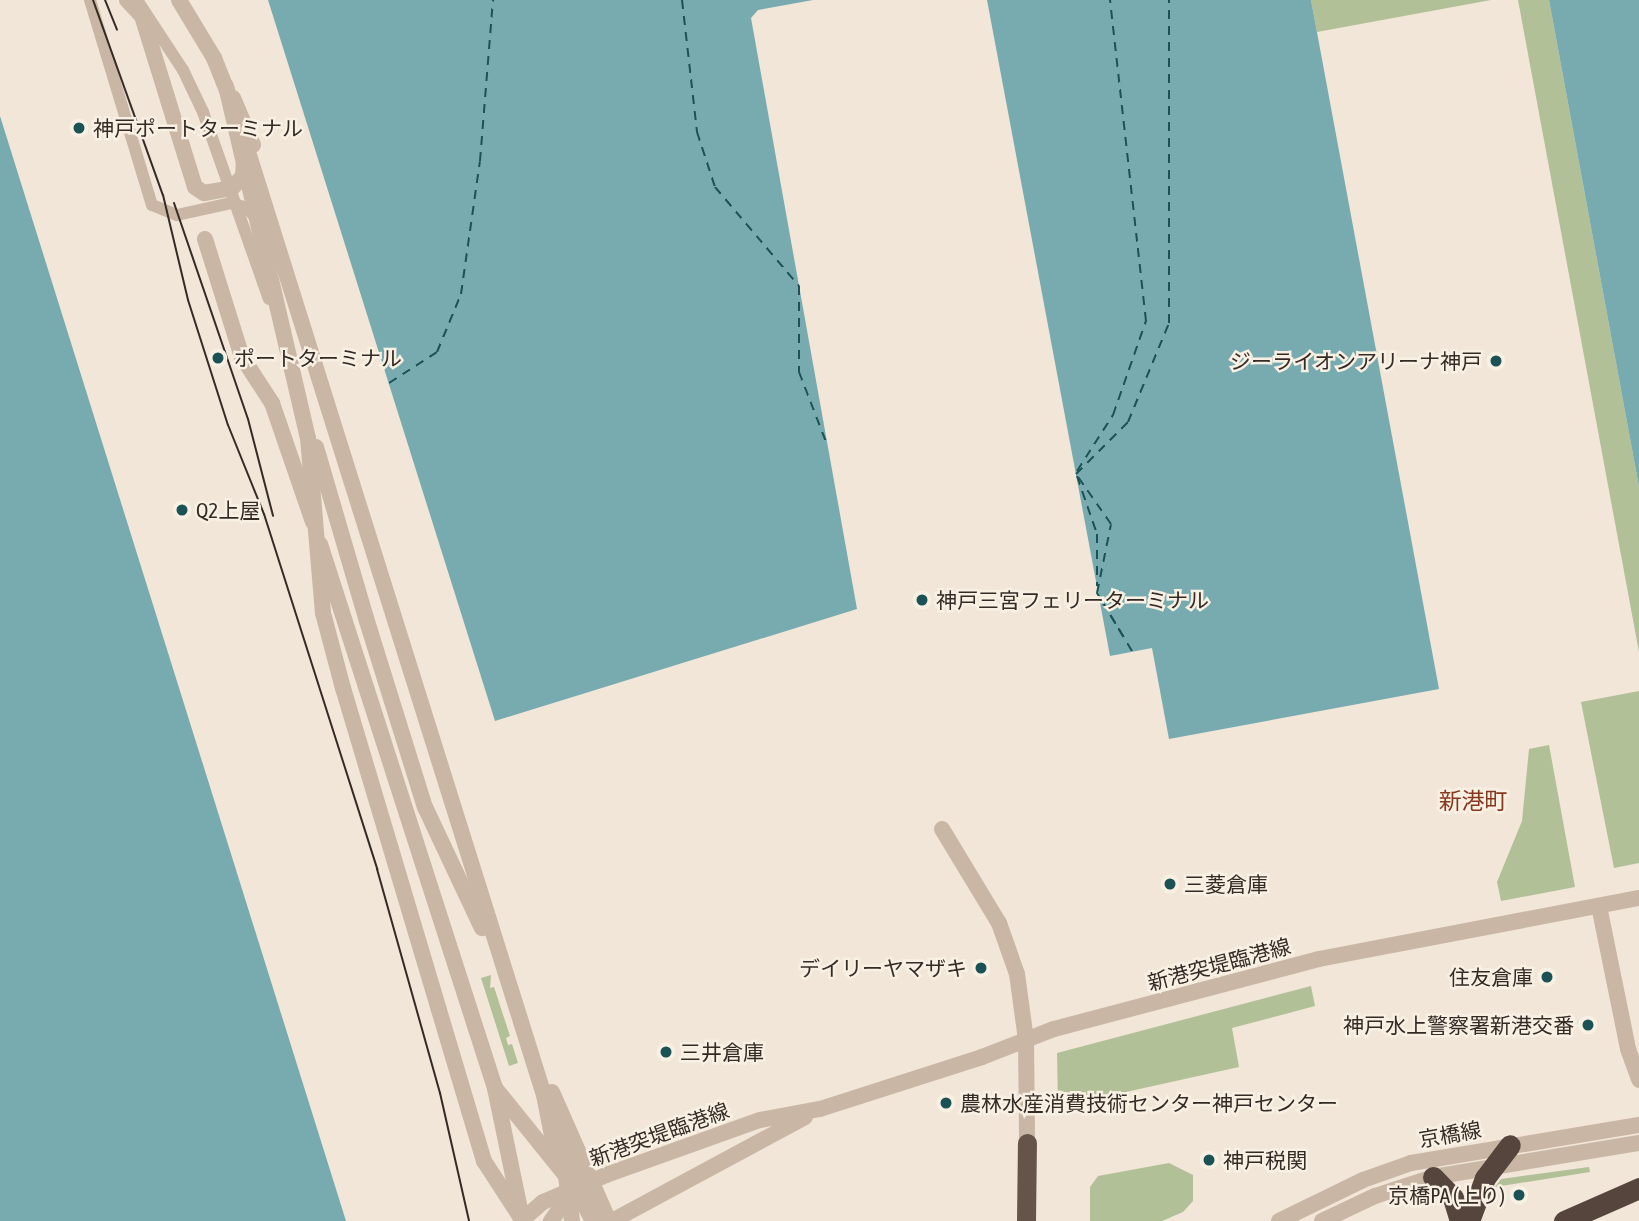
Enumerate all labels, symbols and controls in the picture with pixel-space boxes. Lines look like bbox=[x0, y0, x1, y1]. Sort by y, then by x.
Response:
place label: 神戸ポートターミナル bbox=[93, 115, 303, 141]
marker: 神戸ポートターミナル bbox=[71, 120, 87, 136]
place label: ポートターミナル bbox=[234, 345, 402, 371]
marker: ポートターミナル bbox=[208, 348, 228, 368]
place label: ジーライオンアリーナ神戸 bbox=[1230, 348, 1482, 374]
marker: ジーライオンアリーナ神戸 bbox=[1488, 353, 1504, 369]
place label: Q2上屋 bbox=[196, 497, 260, 523]
marker: Q2上屋 bbox=[174, 502, 190, 518]
place label: 神戸三宮フェリーターミナル bbox=[936, 587, 1209, 613]
marker: 神戸三宮フェリーターミナル bbox=[914, 592, 930, 608]
district label: 新港町 bbox=[1439, 787, 1507, 815]
place label: 三菱倉庫 bbox=[1184, 871, 1268, 897]
marker: 三菱倉庫 bbox=[1162, 876, 1178, 892]
street label: 新港突堤臨港線 bbox=[1145, 933, 1293, 995]
place label: デイリーヤマザキ bbox=[799, 955, 967, 981]
marker: デイリーヤマザキ bbox=[973, 960, 989, 976]
place label: 住友倉庫 bbox=[1449, 964, 1533, 990]
marker: 住友倉庫 bbox=[1539, 969, 1555, 985]
place label: 神戸水上警察署新港交番 bbox=[1343, 1012, 1574, 1038]
marker: 神戸水上警察署新港交番 bbox=[1580, 1017, 1596, 1033]
place label: 三井倉庫 bbox=[680, 1039, 764, 1065]
marker: 三井倉庫 bbox=[658, 1044, 674, 1060]
place label: 農林水産消費技術センター神戸センター bbox=[960, 1090, 1338, 1116]
marker: 農林水産消費技術センター神戸センター bbox=[938, 1095, 954, 1111]
street label: 新港突堤臨港線 bbox=[586, 1097, 732, 1171]
street label: 京橋線 bbox=[1417, 1116, 1483, 1152]
place label: 神戸税関 bbox=[1223, 1147, 1307, 1173]
marker: 神戸税関 bbox=[1201, 1152, 1217, 1168]
place label: 京橋PA (上り) bbox=[1388, 1182, 1505, 1208]
marker: 京橋PA (上り) bbox=[1511, 1187, 1527, 1203]

